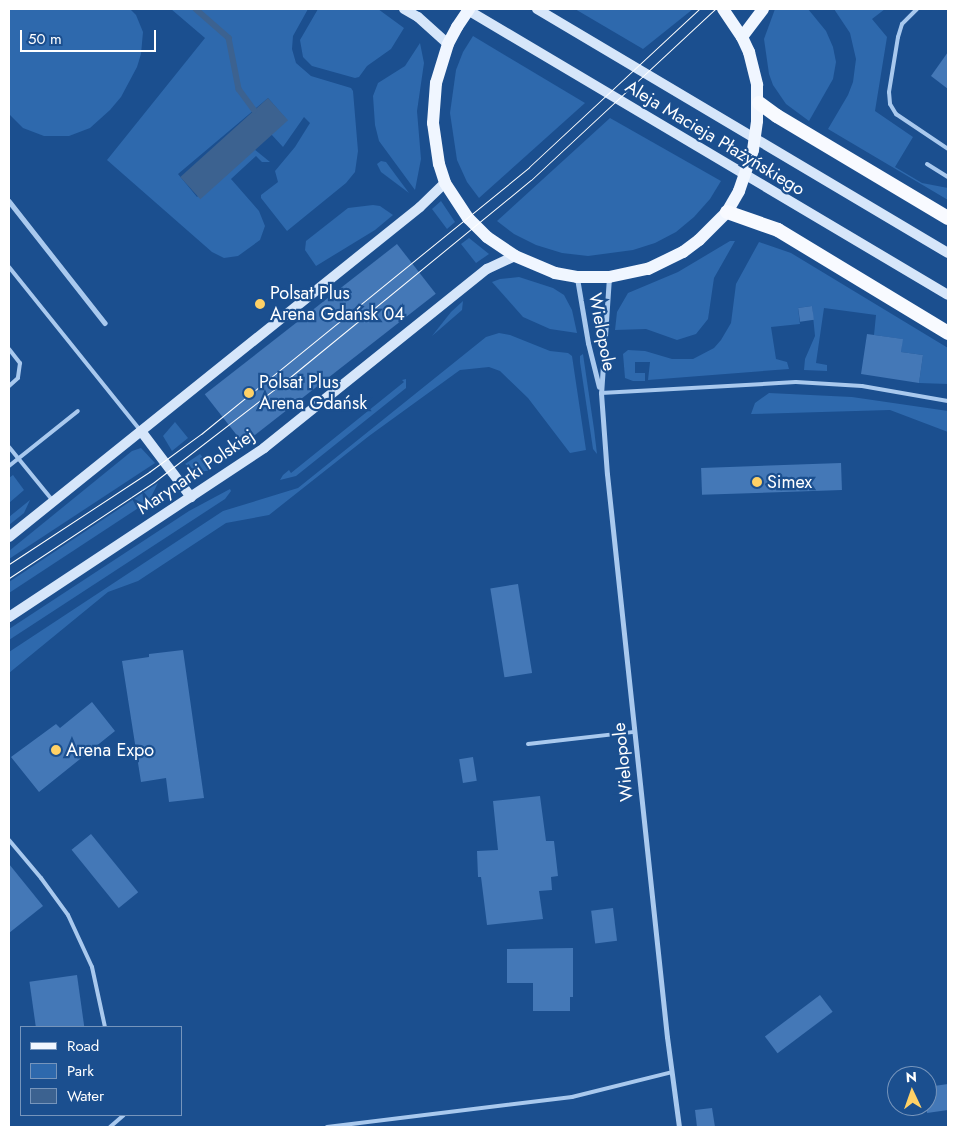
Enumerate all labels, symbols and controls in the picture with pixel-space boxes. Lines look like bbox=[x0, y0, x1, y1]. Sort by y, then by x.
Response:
scale bar bbox=[22, 20, 159, 52]
text: 50 m bbox=[28, 28, 62, 50]
street label: Aleja Macieja Płażyńskiego bbox=[621, 76, 809, 200]
place label: Polsat Plus Arena Gdańsk 04 bbox=[270, 283, 405, 326]
street label: Wielopole bbox=[584, 291, 620, 373]
marker: Polsat Plus Arena Gdańsk 04 bbox=[254, 298, 266, 310]
place label: Polsat Plus Arena Gdańsk bbox=[259, 372, 367, 414]
marker: Polsat Plus Arena Gdańsk bbox=[243, 387, 255, 399]
street label: Marynarki Polskiej bbox=[133, 425, 259, 519]
place label: Simex bbox=[767, 471, 812, 493]
marker: Simex bbox=[751, 476, 763, 488]
street label: Wielopole bbox=[608, 721, 638, 803]
place label: Arena Expo bbox=[66, 739, 154, 761]
marker: Arena Expo bbox=[50, 744, 62, 756]
legend bbox=[20, 1026, 182, 1116]
text: Road bbox=[67, 1035, 99, 1057]
text: Park bbox=[67, 1060, 94, 1082]
north arrow bbox=[887, 1066, 937, 1116]
text: N bbox=[905, 1067, 917, 1087]
text: Water bbox=[67, 1085, 104, 1107]

